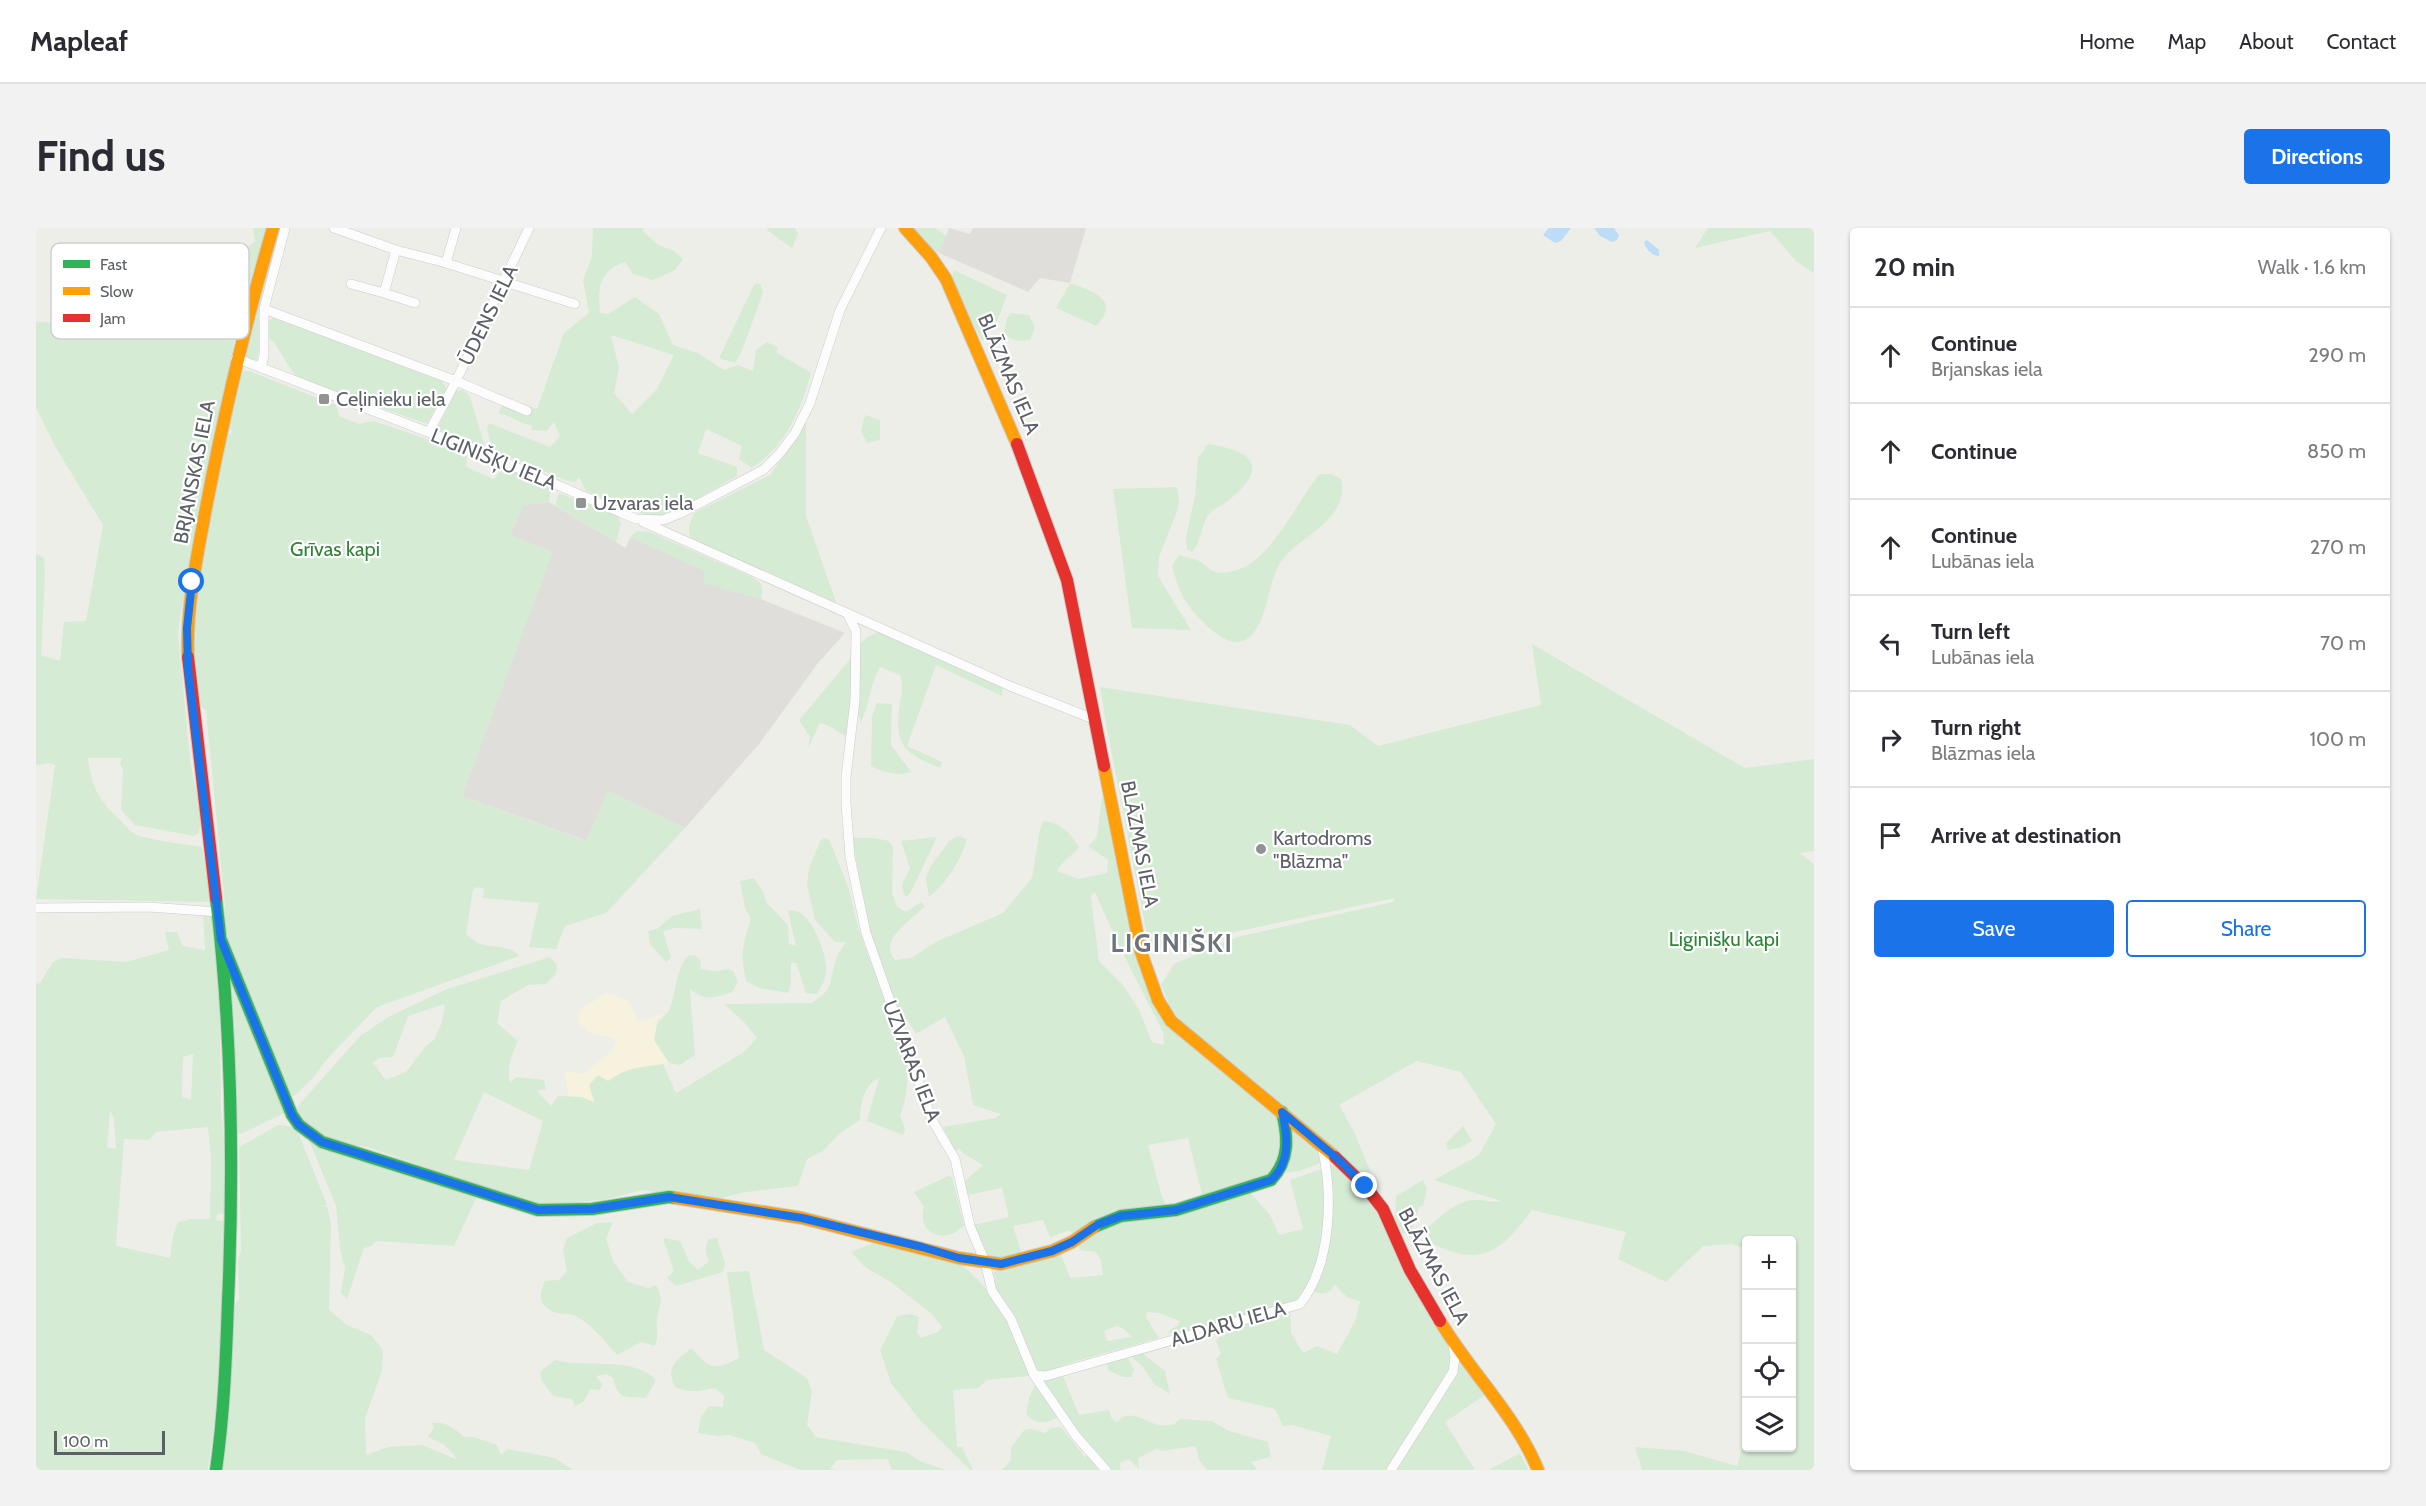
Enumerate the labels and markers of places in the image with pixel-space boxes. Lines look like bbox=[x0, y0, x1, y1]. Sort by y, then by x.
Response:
place label: Ceļinieku iela bbox=[336, 387, 446, 412]
marker: Ceļinieku iela bbox=[317, 392, 331, 406]
place label: Uzvaras iela bbox=[593, 491, 694, 515]
marker: Uzvaras iela bbox=[574, 496, 588, 510]
place label: Kartodroms "Blāzma" bbox=[1273, 826, 1372, 873]
marker: Kartodroms "Blāzma" bbox=[1254, 842, 1268, 856]

